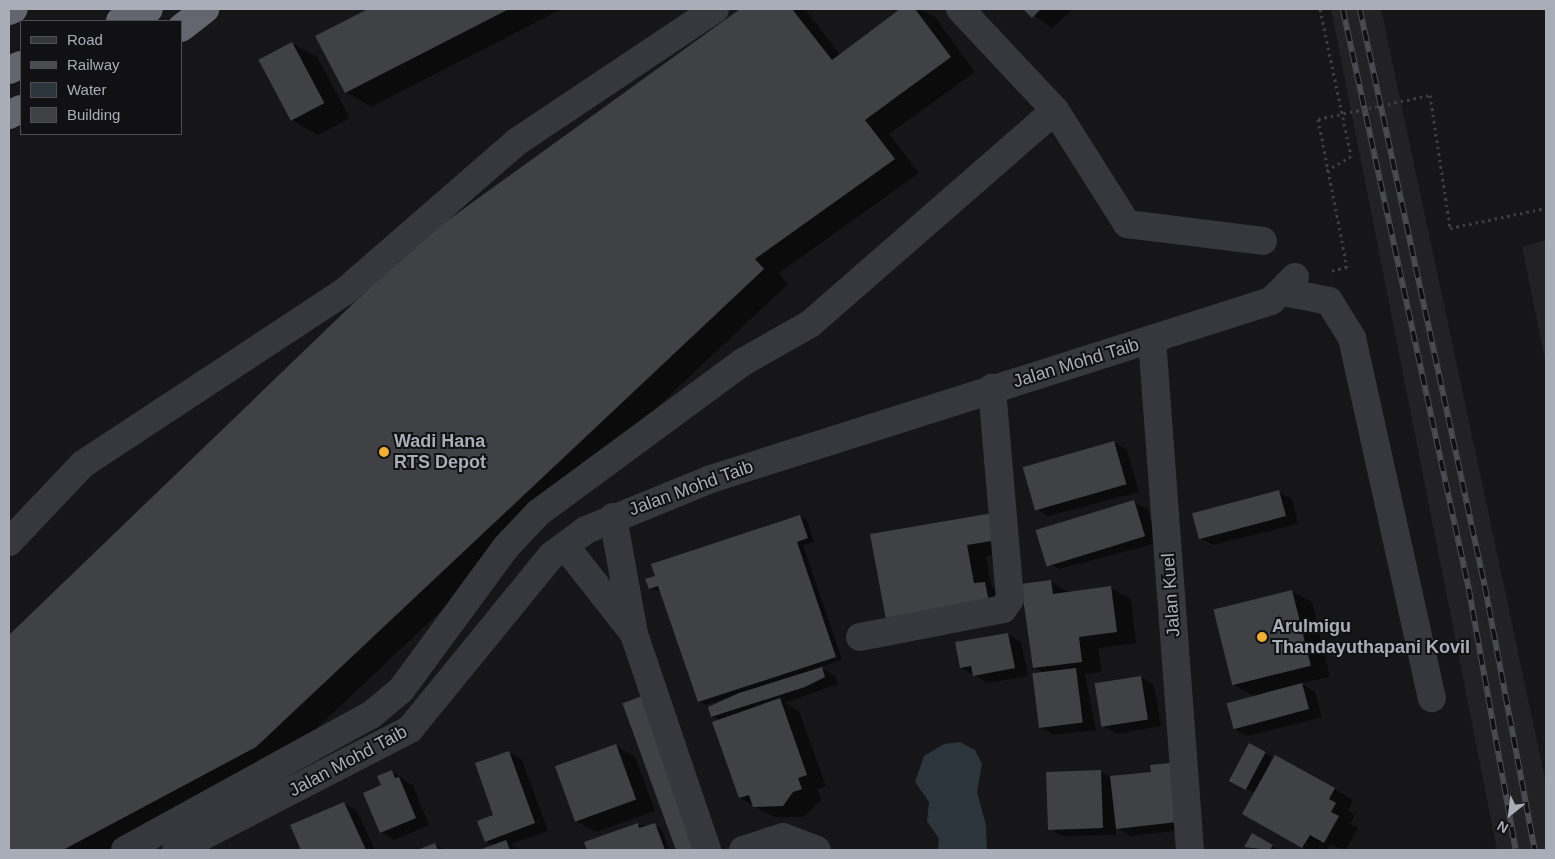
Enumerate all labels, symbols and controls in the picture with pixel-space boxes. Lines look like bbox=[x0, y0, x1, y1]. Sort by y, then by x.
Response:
legend bbox=[20, 20, 182, 135]
text: Road bbox=[67, 31, 103, 48]
text: Railway bbox=[67, 56, 120, 73]
text: Water bbox=[67, 81, 106, 98]
text: Building bbox=[67, 106, 120, 123]
street label: Jalan Mohd Taib bbox=[1010, 334, 1142, 392]
place label: Wadi Hana RTS Depot bbox=[394, 431, 486, 474]
marker: Wadi Hana RTS Depot bbox=[378, 446, 390, 458]
street label: Jalan Mohd Taib bbox=[626, 455, 756, 521]
street label: Jalan Kuel bbox=[1157, 552, 1185, 638]
place label: Arulmigu Thandayuthapani Kovil bbox=[1272, 616, 1470, 659]
marker: Arulmigu Thandayuthapani Kovil bbox=[1256, 631, 1268, 643]
street label: Jalan Mohd Taib bbox=[285, 721, 411, 801]
north arrow bbox=[1485, 789, 1535, 839]
text: N bbox=[1494, 818, 1511, 837]

